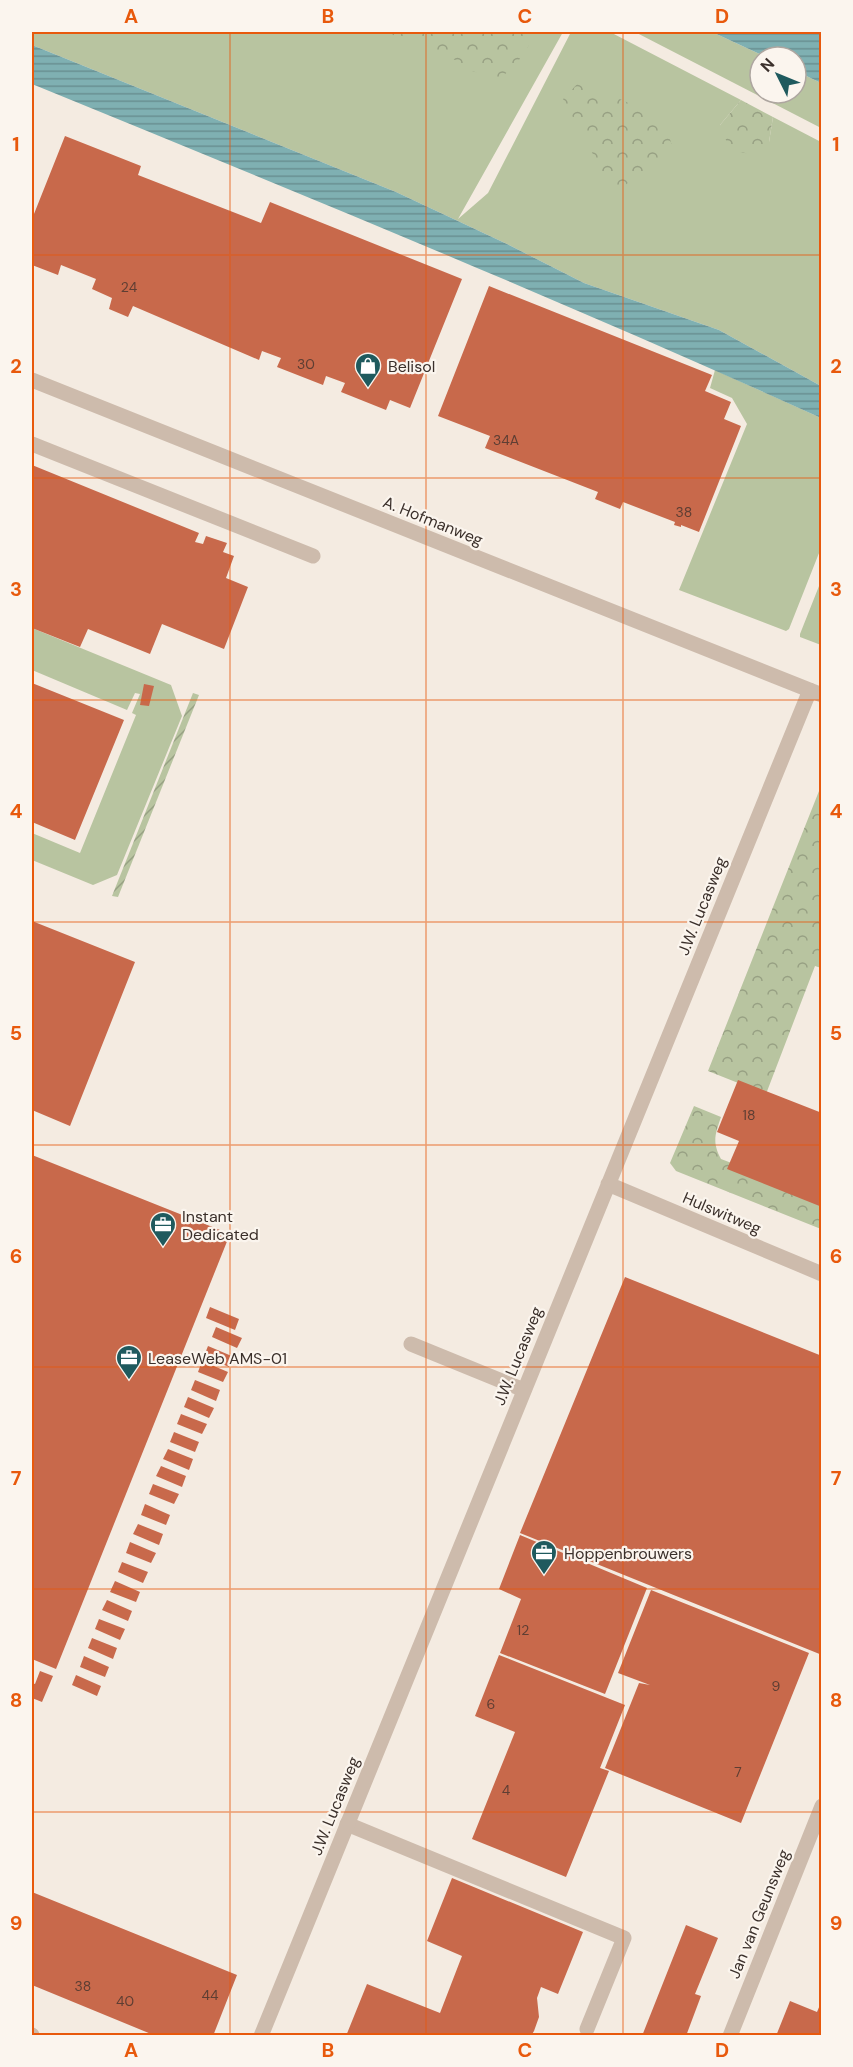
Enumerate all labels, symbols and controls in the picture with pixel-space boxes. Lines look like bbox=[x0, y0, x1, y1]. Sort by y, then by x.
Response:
text: A bbox=[124, 3, 138, 29]
text: B bbox=[322, 3, 334, 29]
text: C bbox=[518, 3, 532, 29]
text: D bbox=[715, 3, 729, 29]
north arrow bbox=[748, 45, 808, 105]
text: N bbox=[756, 54, 779, 77]
text: 1 bbox=[12, 131, 20, 157]
text: 1 bbox=[832, 131, 840, 157]
house number: 24 bbox=[121, 278, 138, 296]
shop icon: Belisol bbox=[353, 351, 383, 389]
text: 2 bbox=[10, 353, 22, 379]
text: 2 bbox=[830, 353, 842, 379]
house number: 30 bbox=[297, 355, 315, 373]
place label: Belisol bbox=[388, 356, 435, 377]
house number: 34A bbox=[493, 431, 519, 449]
street label: A. Hofmanweg bbox=[380, 491, 486, 551]
house number: 38 bbox=[676, 503, 692, 521]
text: 3 bbox=[10, 576, 22, 602]
text: 3 bbox=[830, 576, 842, 602]
text: 4 bbox=[10, 798, 23, 824]
text: 4 bbox=[830, 798, 843, 824]
street label: J.W. Lucasweg bbox=[673, 854, 731, 958]
text: 5 bbox=[10, 1020, 22, 1046]
text: 5 bbox=[830, 1020, 842, 1046]
house number: 18 bbox=[743, 1106, 755, 1124]
street label: Hulswitweg bbox=[679, 1187, 765, 1239]
place label: Instant Dedicated bbox=[182, 1206, 259, 1245]
office icon: Instant Dedicated bbox=[148, 1210, 178, 1248]
text: 6 bbox=[10, 1243, 22, 1269]
text: 6 bbox=[830, 1243, 842, 1269]
street label: J.W. Lucasweg bbox=[489, 1304, 547, 1408]
office icon: LeaseWeb AMS-01 bbox=[114, 1343, 144, 1381]
place label: LeaseWeb AMS-01 bbox=[148, 1348, 287, 1369]
text: 7 bbox=[11, 1465, 22, 1491]
text: 7 bbox=[831, 1465, 842, 1491]
office icon: Hoppenbrouwers bbox=[529, 1538, 559, 1576]
place label: Hoppenbrouwers bbox=[564, 1543, 692, 1564]
house number: 12 bbox=[517, 1621, 529, 1639]
house number: 9 bbox=[772, 1677, 781, 1695]
text: 8 bbox=[10, 1687, 22, 1713]
text: 8 bbox=[830, 1687, 842, 1713]
house number: 6 bbox=[487, 1695, 495, 1713]
street label: J.W. Lucasweg bbox=[306, 1754, 364, 1858]
house number: 7 bbox=[734, 1763, 742, 1781]
house number: 4 bbox=[502, 1781, 511, 1799]
street label: Jan van Geunsweg bbox=[724, 1846, 795, 1982]
text: 9 bbox=[10, 1910, 22, 1936]
text: 9 bbox=[830, 1910, 842, 1936]
house number: 38 bbox=[75, 1977, 91, 1995]
house number: 44 bbox=[202, 1986, 219, 2004]
house number: 40 bbox=[116, 1992, 134, 2010]
text: A bbox=[124, 2037, 138, 2063]
text: B bbox=[322, 2037, 334, 2063]
text: C bbox=[518, 2037, 532, 2063]
text: D bbox=[715, 2037, 729, 2063]

